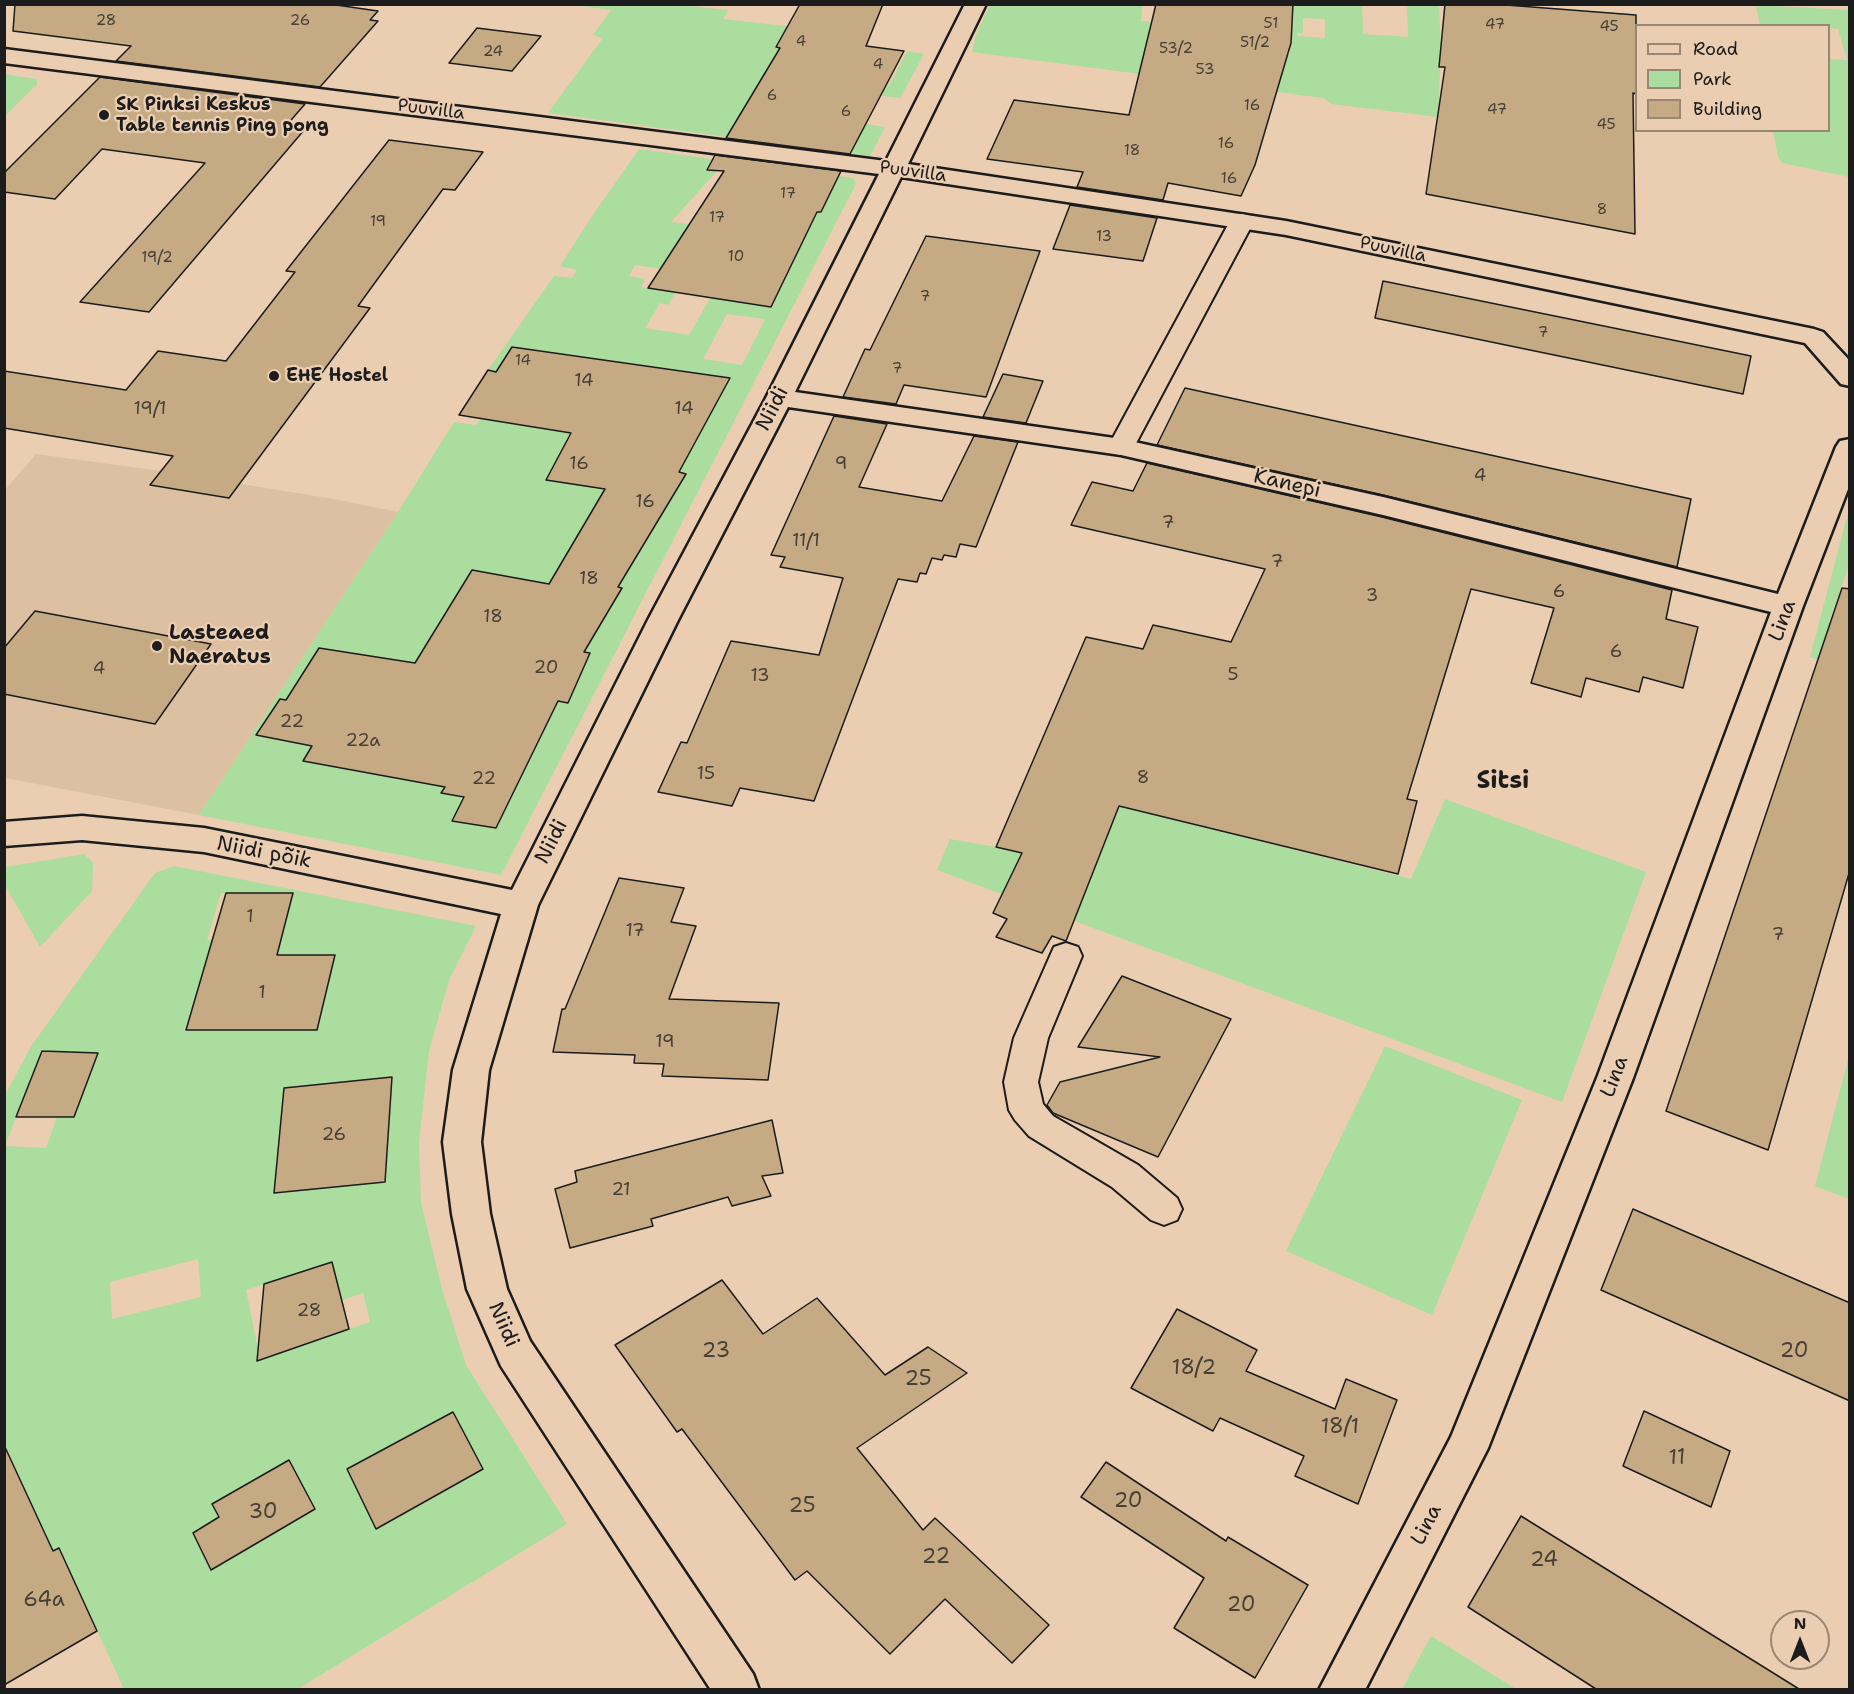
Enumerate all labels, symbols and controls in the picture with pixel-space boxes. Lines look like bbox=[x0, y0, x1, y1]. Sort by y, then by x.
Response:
house number: 28 bbox=[96, 12, 116, 30]
house number: 26 bbox=[290, 12, 310, 30]
house number: 51 bbox=[1264, 15, 1278, 33]
house number: 47 bbox=[1485, 16, 1505, 34]
house number: 45 bbox=[1599, 18, 1619, 36]
legend bbox=[1635, 24, 1830, 132]
house number: 4 bbox=[796, 33, 806, 51]
house number: 51/2 bbox=[1240, 34, 1270, 52]
text: Road bbox=[1693, 37, 1738, 61]
house number: 53/2 bbox=[1159, 40, 1193, 58]
house number: 24 bbox=[483, 43, 503, 61]
house number: 4 bbox=[873, 56, 883, 74]
house number: 53 bbox=[1196, 61, 1214, 79]
text: Park bbox=[1693, 67, 1732, 91]
house number: 6 bbox=[767, 87, 777, 105]
place label: SK Pinksi Keskus Table tennis Ping pong bbox=[116, 94, 329, 136]
street label: Puuvilla bbox=[396, 95, 466, 125]
house number: 16 bbox=[1244, 97, 1260, 115]
text: Building bbox=[1693, 97, 1762, 121]
house number: 47 bbox=[1487, 101, 1507, 119]
house number: 6 bbox=[841, 103, 851, 121]
marker: SK Pinksi Keskus Table tennis Ping pong bbox=[97, 108, 111, 122]
house number: 45 bbox=[1596, 116, 1616, 134]
house number: 16 bbox=[1218, 135, 1234, 153]
house number: 18 bbox=[1124, 142, 1140, 160]
street label: Puuvilla bbox=[878, 157, 948, 187]
house number: 16 bbox=[1221, 170, 1237, 188]
house number: 17 bbox=[780, 185, 796, 203]
house number: 8 bbox=[1597, 201, 1607, 219]
house number: 17 bbox=[709, 209, 725, 227]
house number: 19 bbox=[370, 213, 386, 231]
house number: 13 bbox=[1096, 228, 1112, 246]
street label: Puuvilla bbox=[1358, 232, 1428, 268]
house number: 10 bbox=[728, 248, 744, 266]
house number: 19/2 bbox=[141, 249, 173, 267]
house number: 7 bbox=[920, 288, 930, 306]
house number: 7 bbox=[1538, 324, 1548, 342]
house number: 14 bbox=[515, 352, 531, 370]
house number: 7 bbox=[892, 360, 902, 378]
place label: EHE Hostel bbox=[286, 365, 388, 387]
marker: EHE Hostel bbox=[267, 369, 281, 383]
house number: 14 bbox=[574, 370, 594, 392]
street label: Niidi bbox=[751, 382, 795, 436]
house number: 19/1 bbox=[133, 398, 167, 420]
house number: 14 bbox=[674, 398, 694, 420]
house number: 16 bbox=[569, 453, 589, 475]
house number: 9 bbox=[835, 453, 847, 475]
street label: Kanepi bbox=[1251, 464, 1323, 504]
house number: 4 bbox=[1474, 465, 1486, 487]
house number: 16 bbox=[635, 491, 655, 513]
house number: 7 bbox=[1162, 512, 1174, 534]
house number: 11/1 bbox=[792, 530, 820, 552]
house number: 7 bbox=[1271, 551, 1283, 573]
house number: 18 bbox=[579, 568, 599, 590]
house number: 6 bbox=[1553, 581, 1565, 603]
house number: 3 bbox=[1366, 585, 1378, 607]
street label: Lina bbox=[1764, 597, 1802, 645]
house number: 18 bbox=[483, 606, 503, 628]
place label: Lasteaed Naeratus bbox=[169, 621, 271, 671]
marker: Lasteaed Naeratus bbox=[150, 639, 164, 653]
house number: 6 bbox=[1610, 641, 1622, 663]
house number: 20 bbox=[534, 657, 558, 679]
house number: 4 bbox=[93, 658, 105, 680]
house number: 5 bbox=[1227, 664, 1239, 686]
house number: 13 bbox=[750, 665, 770, 687]
house number: 22 bbox=[280, 711, 304, 733]
house number: 22a bbox=[346, 730, 380, 752]
house number: 15 bbox=[697, 763, 715, 785]
house number: 8 bbox=[1137, 767, 1149, 789]
house number: 22 bbox=[472, 768, 496, 790]
district label: Sitsi bbox=[1477, 768, 1529, 796]
street label: Niidi bbox=[530, 815, 574, 869]
street label: Niidi põik bbox=[214, 831, 314, 875]
house number: 1 bbox=[246, 906, 254, 928]
house number: 17 bbox=[625, 920, 645, 942]
house number: 7 bbox=[1772, 924, 1784, 946]
house number: 1 bbox=[258, 982, 266, 1004]
house number: 19 bbox=[655, 1031, 675, 1053]
street label: Lina bbox=[1596, 1053, 1634, 1101]
house number: 26 bbox=[322, 1124, 346, 1146]
house number: 21 bbox=[611, 1179, 631, 1201]
street label: Niidi bbox=[482, 1299, 524, 1351]
house number: 28 bbox=[297, 1300, 321, 1322]
house number: 23 bbox=[702, 1339, 730, 1365]
house number: 20 bbox=[1780, 1339, 1808, 1365]
house number: 18/2 bbox=[1172, 1356, 1216, 1382]
house number: 25 bbox=[904, 1367, 932, 1393]
house number: 18/1 bbox=[1321, 1415, 1359, 1441]
house number: 11 bbox=[1669, 1446, 1685, 1472]
house number: 20 bbox=[1114, 1489, 1142, 1515]
house number: 25 bbox=[788, 1494, 816, 1520]
house number: 30 bbox=[248, 1500, 278, 1526]
street label: Lina bbox=[1406, 1500, 1448, 1550]
house number: 22 bbox=[922, 1545, 950, 1571]
house number: 24 bbox=[1530, 1548, 1558, 1574]
house number: 64a bbox=[23, 1588, 65, 1614]
house number: 20 bbox=[1227, 1593, 1255, 1619]
north arrow bbox=[1770, 1610, 1830, 1670]
text: N bbox=[1794, 1613, 1806, 1634]

